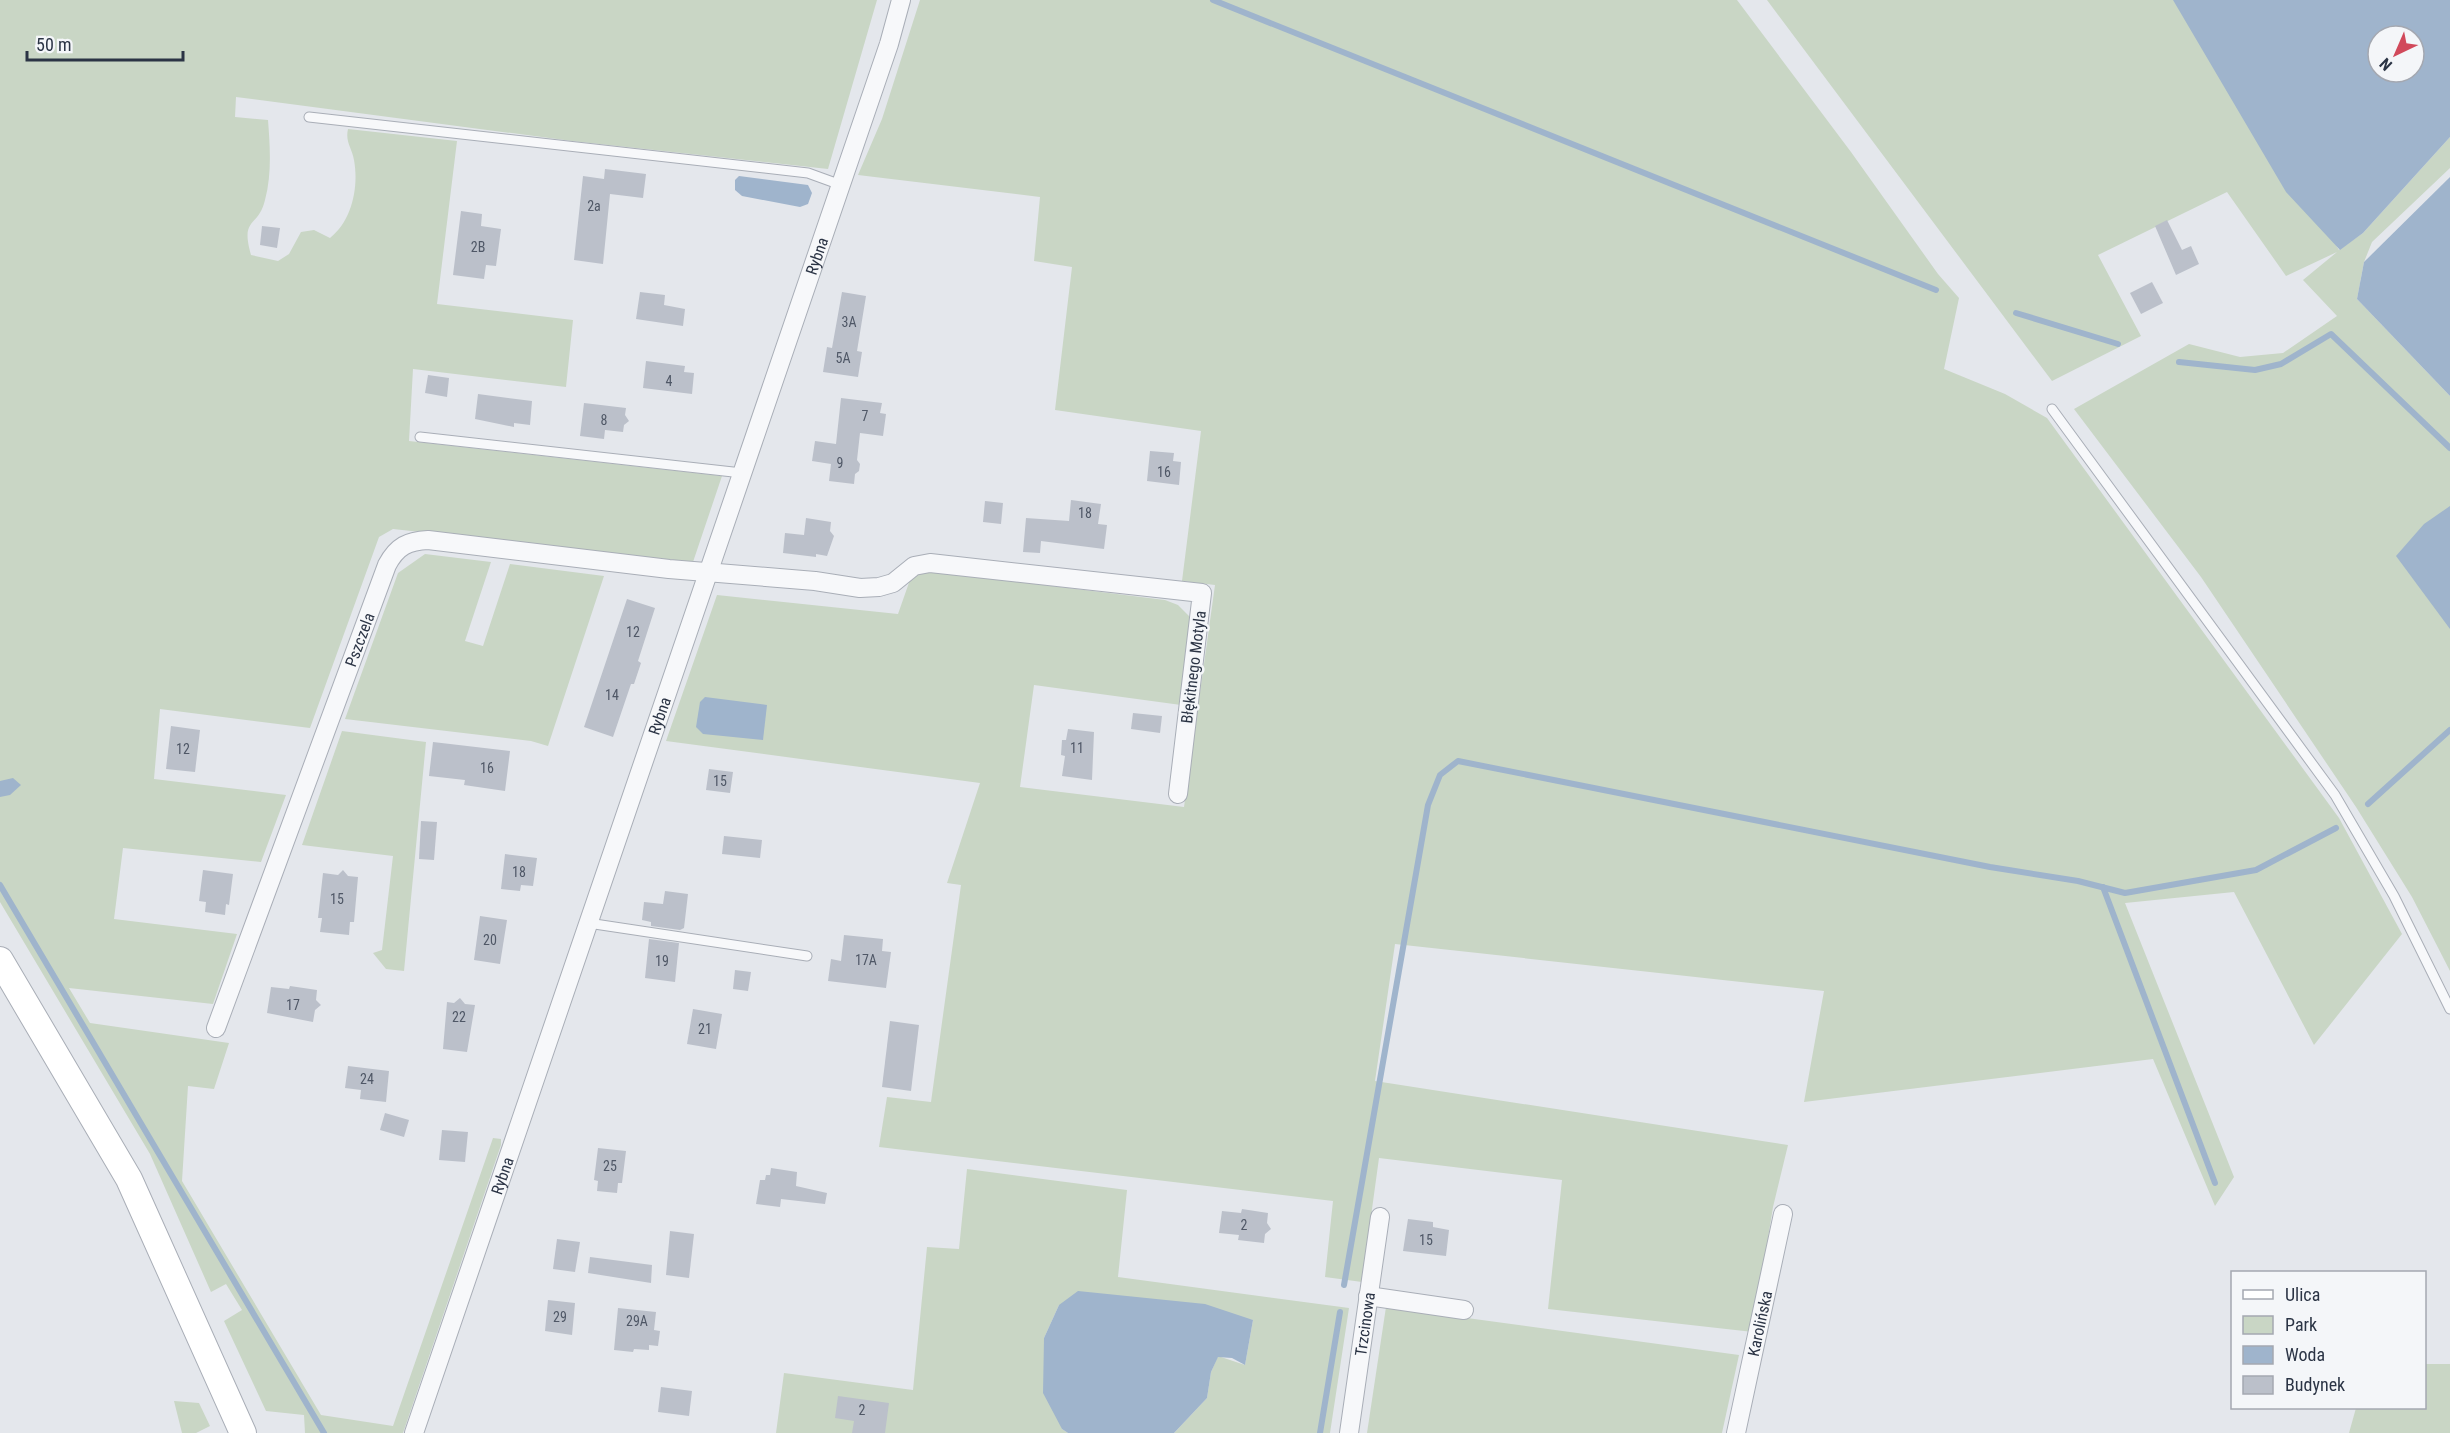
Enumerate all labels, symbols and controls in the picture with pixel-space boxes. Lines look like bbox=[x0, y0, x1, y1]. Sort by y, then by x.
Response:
scale bar bbox=[27, 24, 183, 62]
north arrow bbox=[2366, 24, 2426, 84]
text: 50 m bbox=[36, 34, 71, 55]
text: N bbox=[2376, 54, 2396, 75]
house number: 2a bbox=[587, 198, 601, 214]
street label: Rybna bbox=[802, 235, 832, 277]
house number: 2B bbox=[471, 239, 485, 255]
house number: 3A bbox=[842, 314, 856, 330]
house number: 5A bbox=[836, 350, 850, 366]
house number: 4 bbox=[666, 373, 673, 389]
house number: 7 bbox=[862, 408, 869, 424]
house number: 8 bbox=[601, 412, 608, 428]
house number: 9 bbox=[837, 455, 843, 471]
house number: 16 bbox=[1157, 464, 1171, 480]
house number: 18 bbox=[1078, 505, 1092, 521]
street label: Pszczela bbox=[341, 610, 379, 669]
street label: Błękitnego Motyla bbox=[1177, 610, 1210, 725]
house number: 12 bbox=[626, 624, 640, 640]
house number: 14 bbox=[605, 687, 619, 703]
street label: Rybna bbox=[645, 695, 675, 737]
house number: 11 bbox=[1070, 740, 1084, 756]
house number: 12 bbox=[176, 741, 190, 757]
house number: 16 bbox=[480, 760, 494, 776]
house number: 15 bbox=[713, 773, 727, 789]
house number: 18 bbox=[512, 864, 526, 880]
house number: 15 bbox=[330, 891, 344, 907]
house number: 20 bbox=[483, 932, 497, 948]
house number: 17A bbox=[855, 952, 877, 968]
house number: 19 bbox=[655, 953, 669, 969]
house number: 17 bbox=[286, 997, 300, 1013]
house number: 22 bbox=[452, 1009, 466, 1025]
house number: 21 bbox=[698, 1021, 712, 1037]
house number: 24 bbox=[360, 1071, 374, 1087]
street label: Rybna bbox=[487, 1155, 518, 1197]
house number: 25 bbox=[603, 1158, 617, 1174]
house number: 2 bbox=[1241, 1217, 1248, 1233]
house number: 15 bbox=[1419, 1232, 1433, 1248]
legend bbox=[2231, 1271, 2426, 1409]
text: Ulica bbox=[2285, 1284, 2320, 1305]
street label: Karolińska bbox=[1744, 1289, 1776, 1358]
street label: Trzcinowa bbox=[1351, 1291, 1379, 1357]
house number: 29 bbox=[553, 1309, 567, 1325]
house number: 29A bbox=[626, 1313, 648, 1329]
text: Park bbox=[2285, 1314, 2317, 1335]
text: Woda bbox=[2285, 1344, 2325, 1365]
text: Budynek bbox=[2285, 1374, 2345, 1395]
house number: 2 bbox=[859, 1402, 866, 1418]

